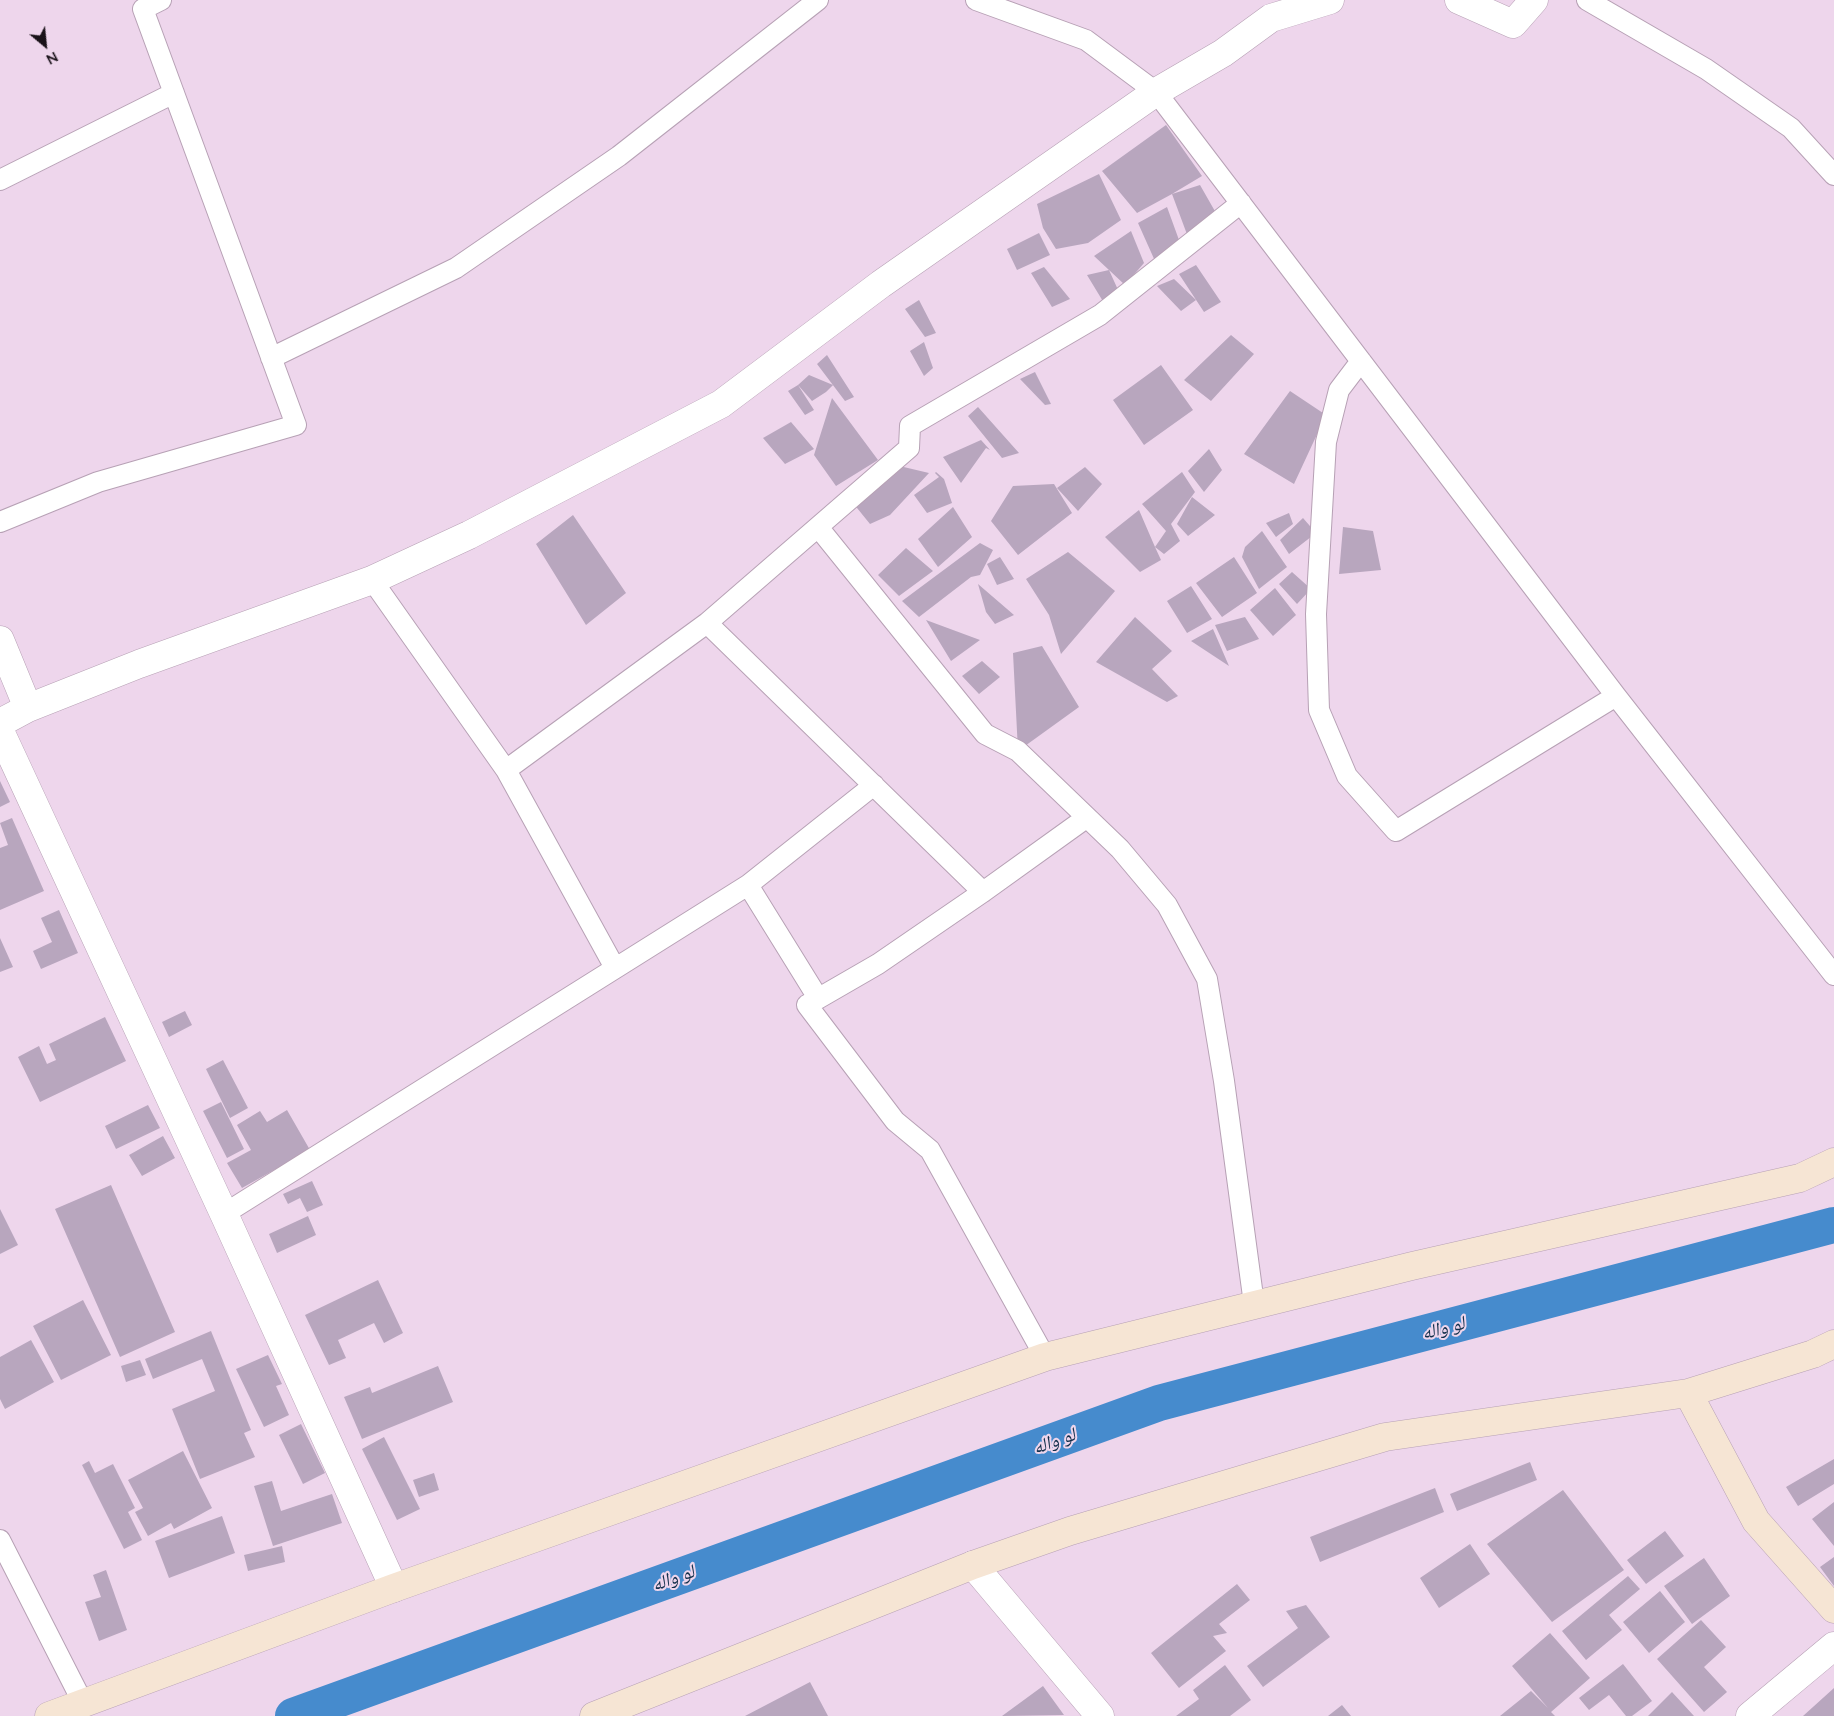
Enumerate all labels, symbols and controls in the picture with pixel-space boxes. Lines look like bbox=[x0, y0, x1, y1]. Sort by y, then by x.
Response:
north arrow bbox=[20, 20, 70, 70]
text: N bbox=[44, 49, 61, 69]
water label: لو واله bbox=[1419, 1311, 1467, 1345]
water label: لو واله bbox=[1030, 1423, 1078, 1459]
water label: لو واله bbox=[649, 1560, 697, 1596]

